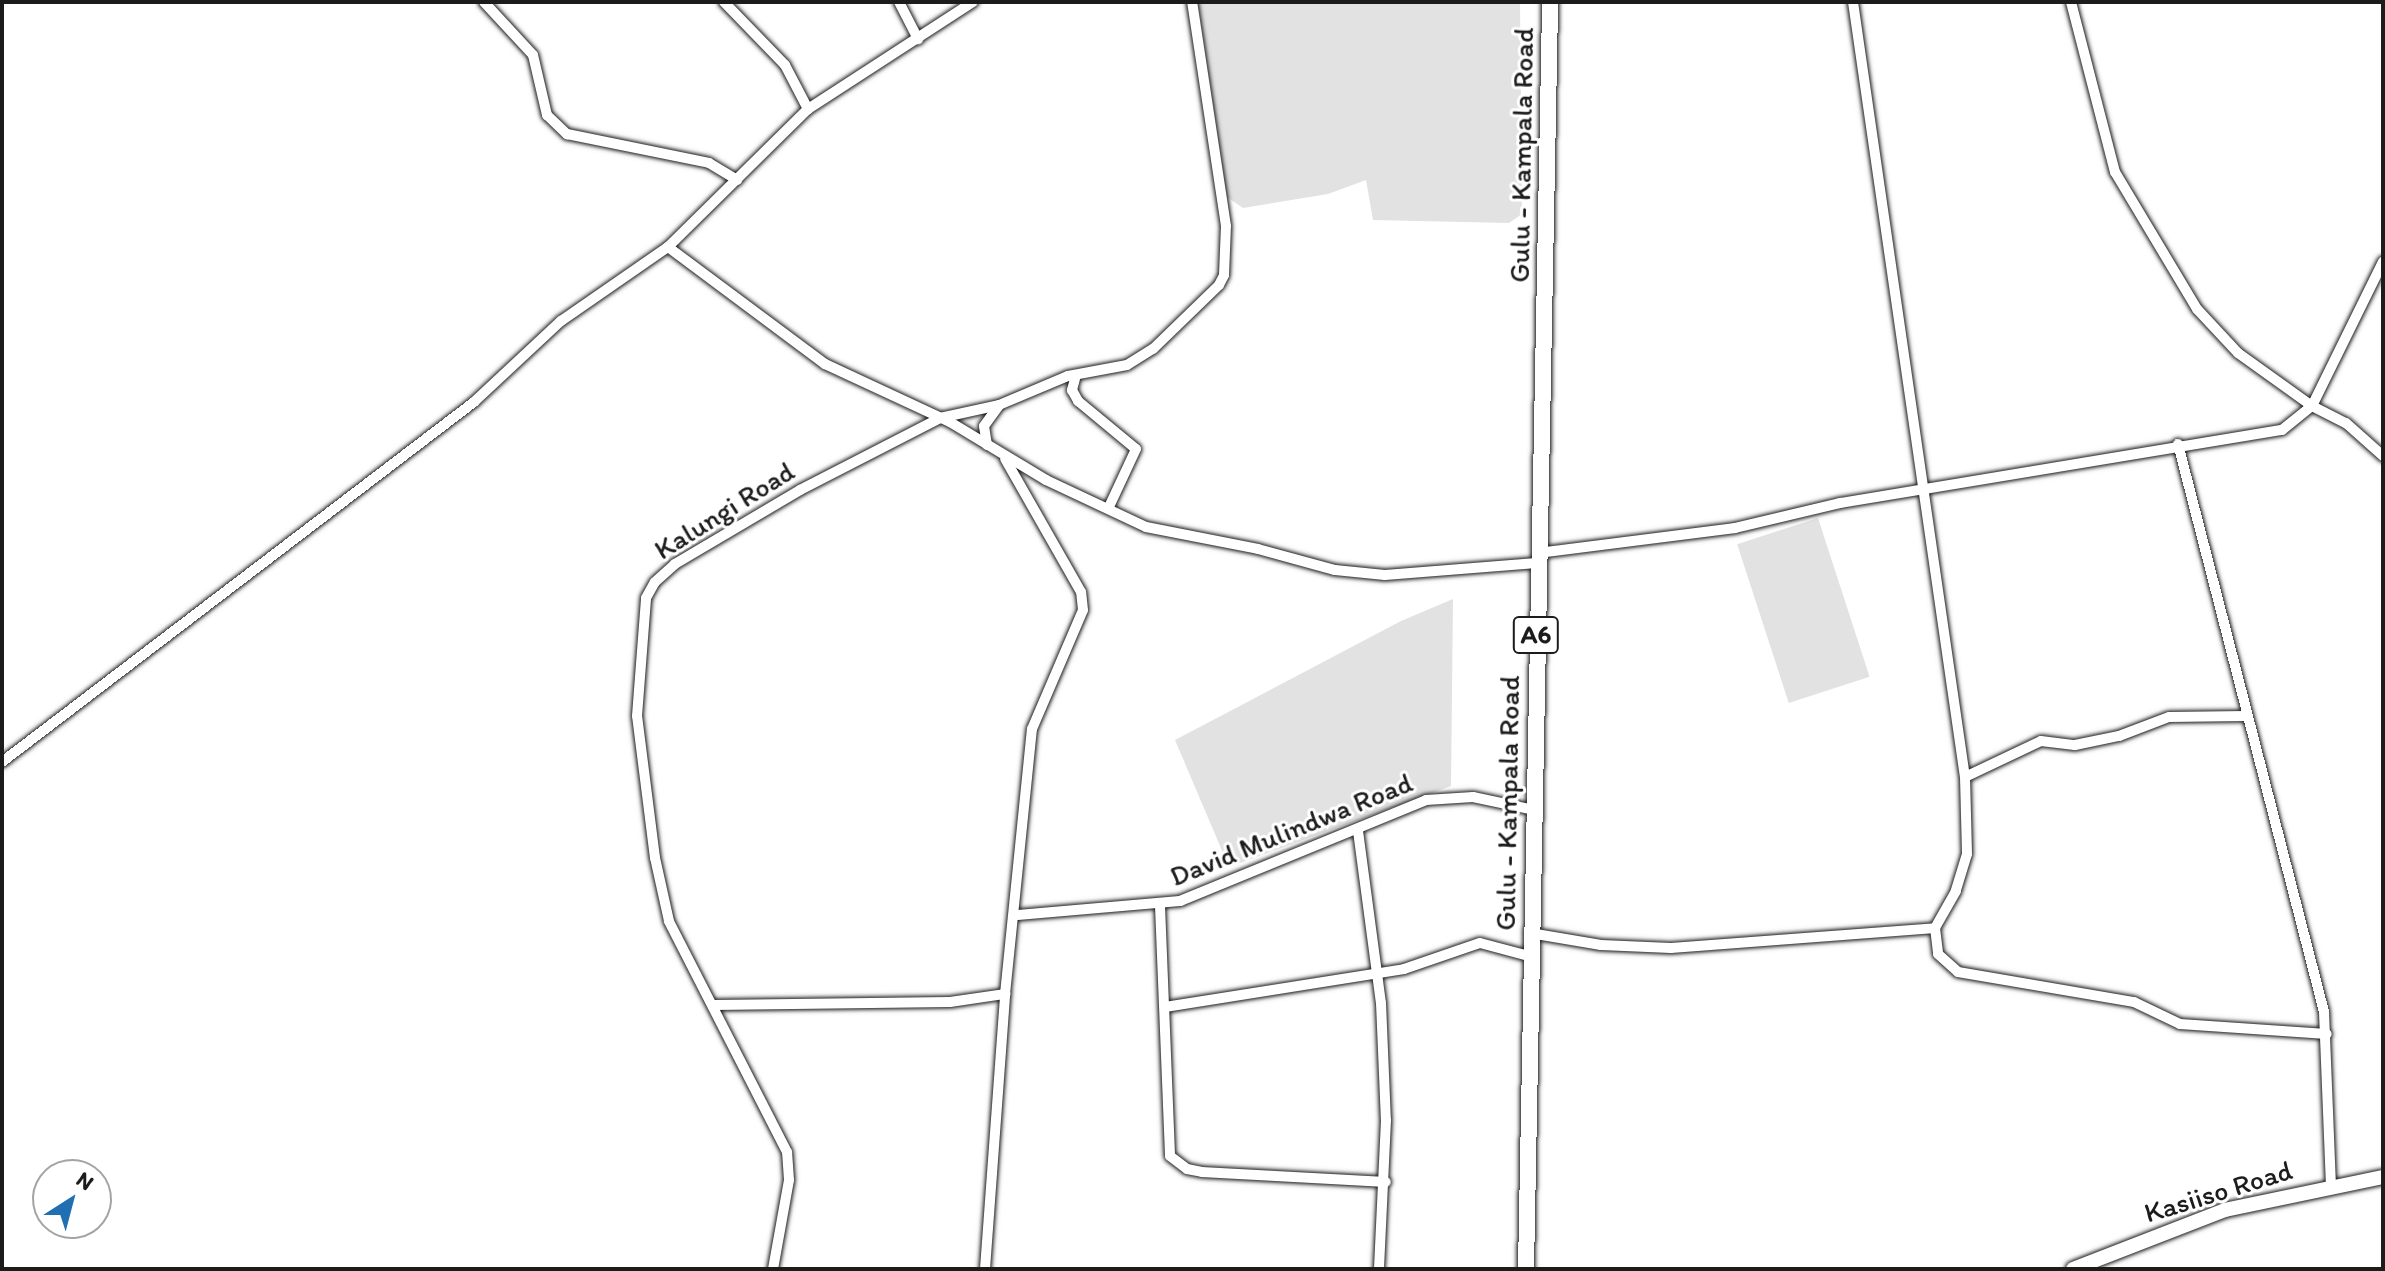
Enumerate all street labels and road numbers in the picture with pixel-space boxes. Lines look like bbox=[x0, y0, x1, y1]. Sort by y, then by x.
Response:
street label: Gulu - Kampala Road bbox=[1502, 27, 1540, 283]
street label: Kalungi Road bbox=[648, 454, 800, 566]
road number: A6 bbox=[1512, 613, 1560, 657]
street label: Gulu - Kampala Road bbox=[1488, 675, 1526, 931]
street label: David Mulindwa Road bbox=[1165, 765, 1417, 893]
street label: Kasiiso Road bbox=[2140, 1153, 2296, 1229]

